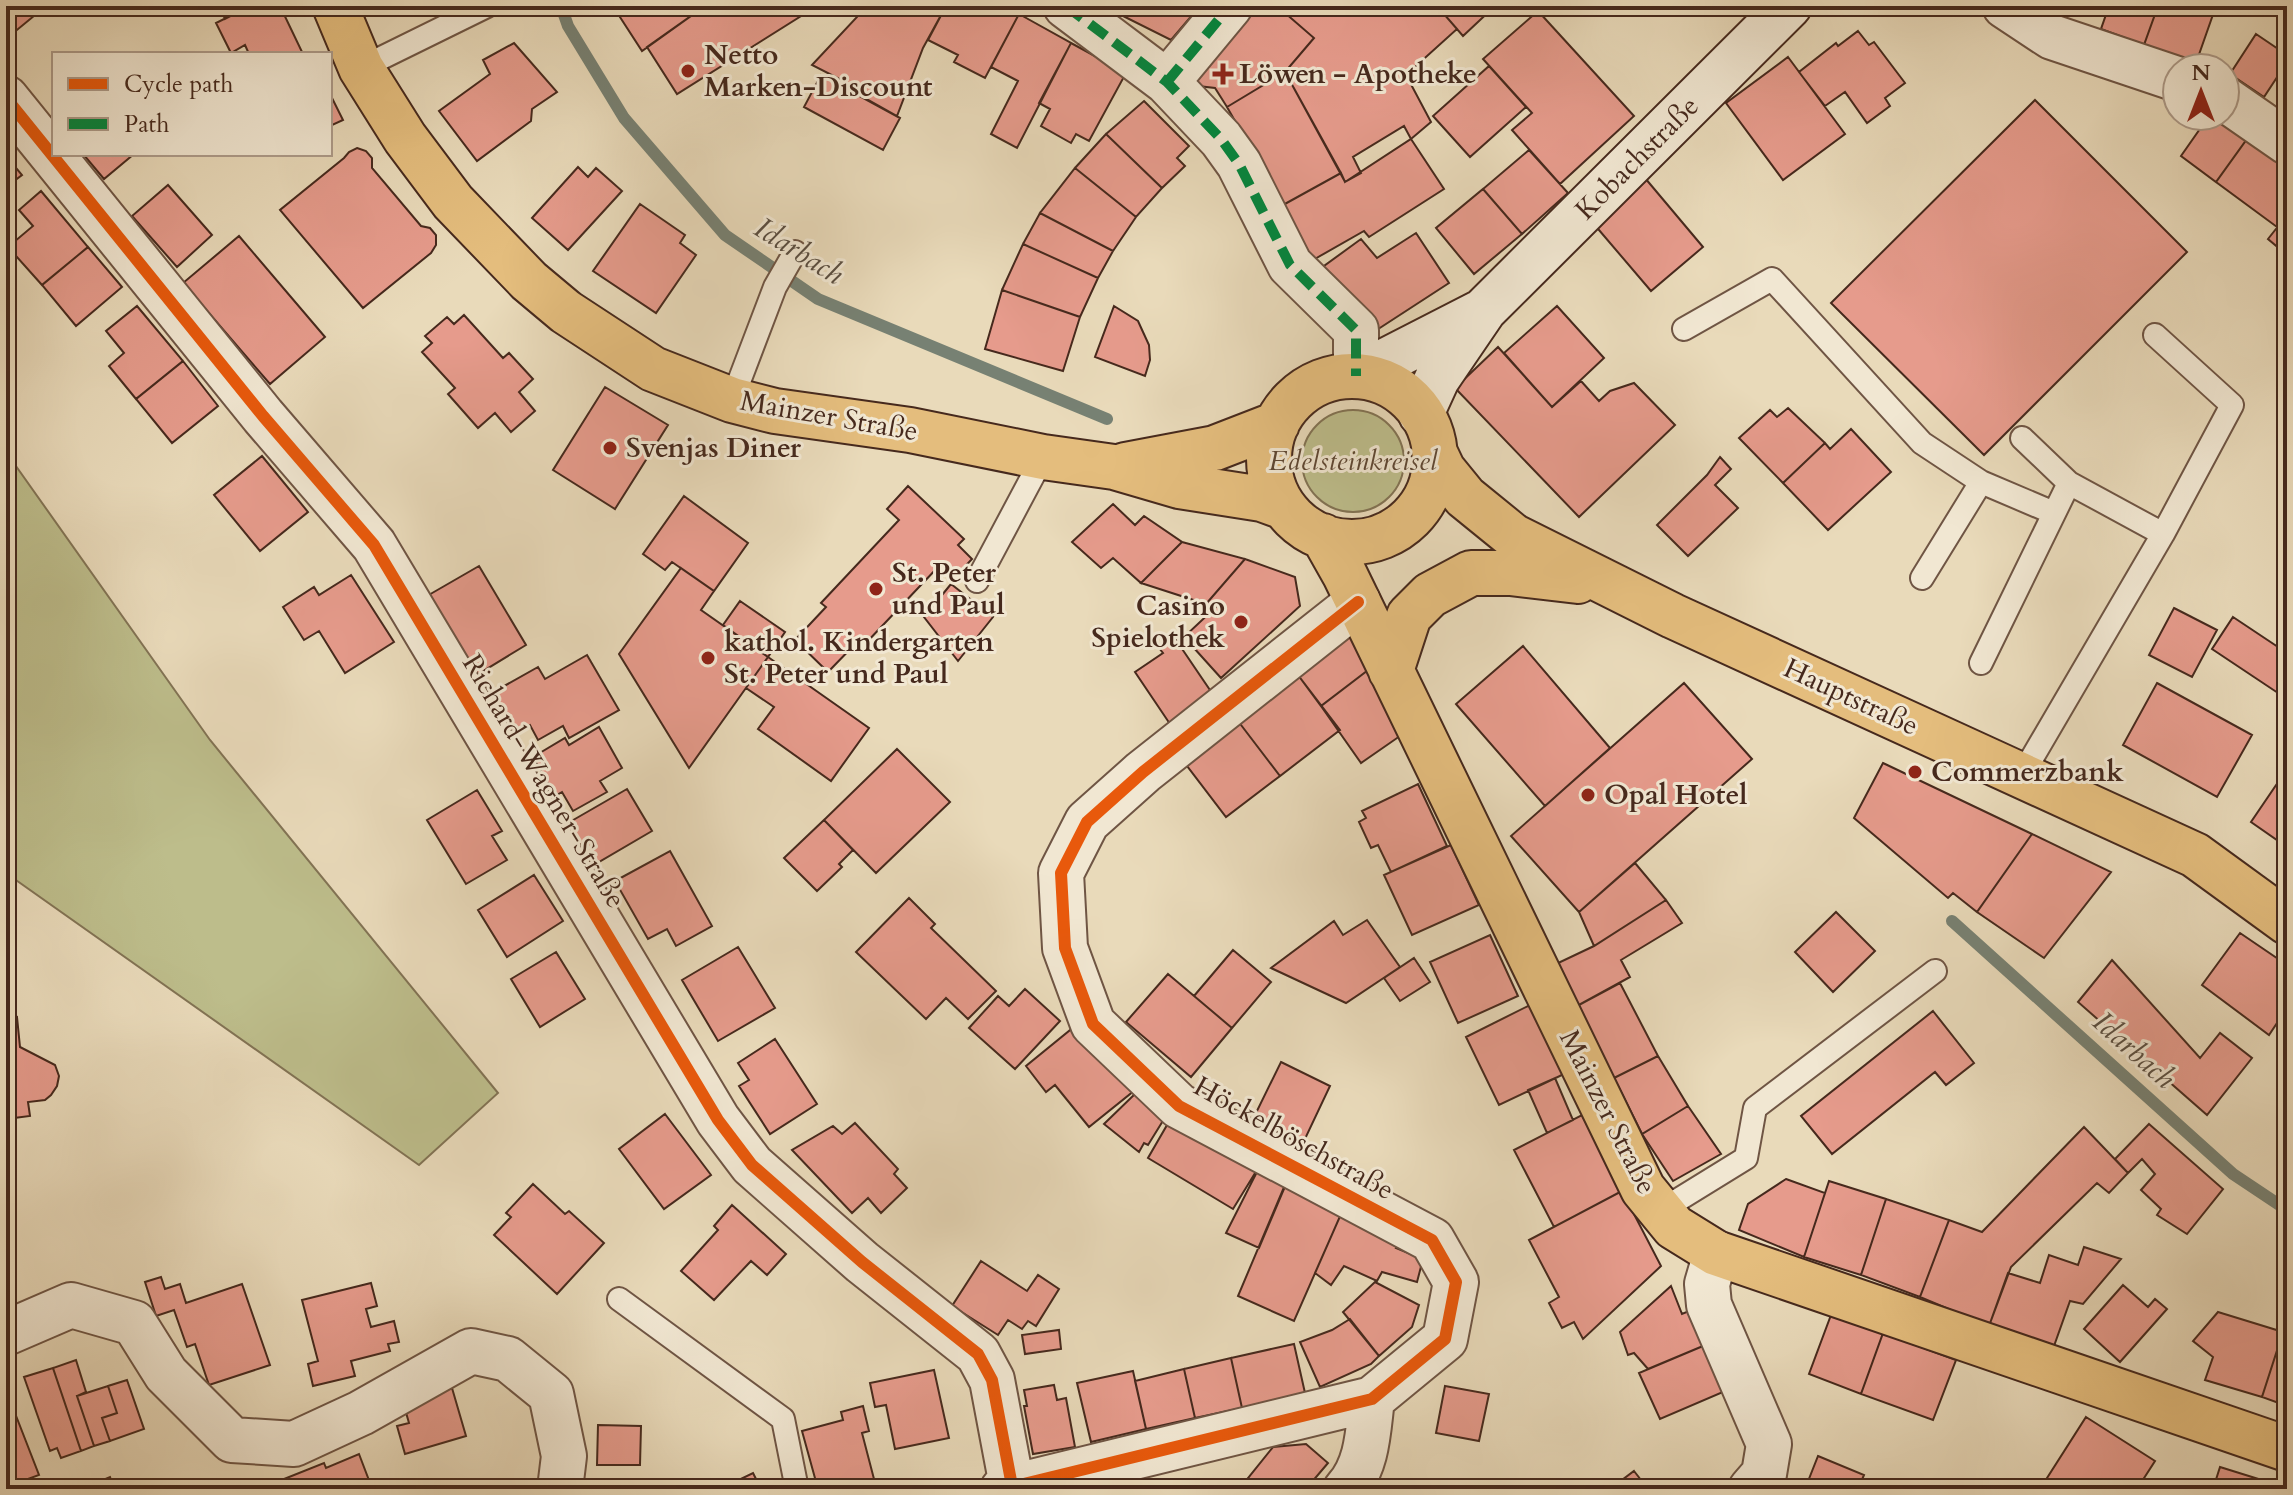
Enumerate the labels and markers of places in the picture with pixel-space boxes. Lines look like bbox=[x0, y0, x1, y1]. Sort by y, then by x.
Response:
place label: Netto Marken-Discount bbox=[704, 36, 933, 106]
place label: Löwen - Apotheke bbox=[1239, 55, 1477, 93]
marker: Netto Marken-Discount bbox=[679, 62, 697, 80]
marker: Löwen - Apotheke bbox=[1214, 65, 1232, 83]
place label: Svenjas Diner bbox=[626, 429, 802, 467]
marker: Svenjas Diner bbox=[601, 439, 619, 457]
place label: St. Peter und Paul bbox=[892, 554, 1005, 624]
marker: St. Peter und Paul bbox=[867, 580, 885, 598]
place label: Casino Spielothek bbox=[1091, 587, 1226, 657]
marker: Casino Spielothek bbox=[1232, 613, 1250, 631]
place label: kathol. Kindergarten St. Peter und Paul bbox=[724, 623, 994, 693]
marker: kathol. Kindergarten St. Peter und Paul bbox=[699, 649, 717, 667]
place label: Commerzbank bbox=[1931, 753, 2124, 791]
marker: Commerzbank bbox=[1906, 763, 1924, 781]
place label: Opal Hotel bbox=[1604, 776, 1747, 814]
marker: Opal Hotel bbox=[1579, 786, 1597, 804]

